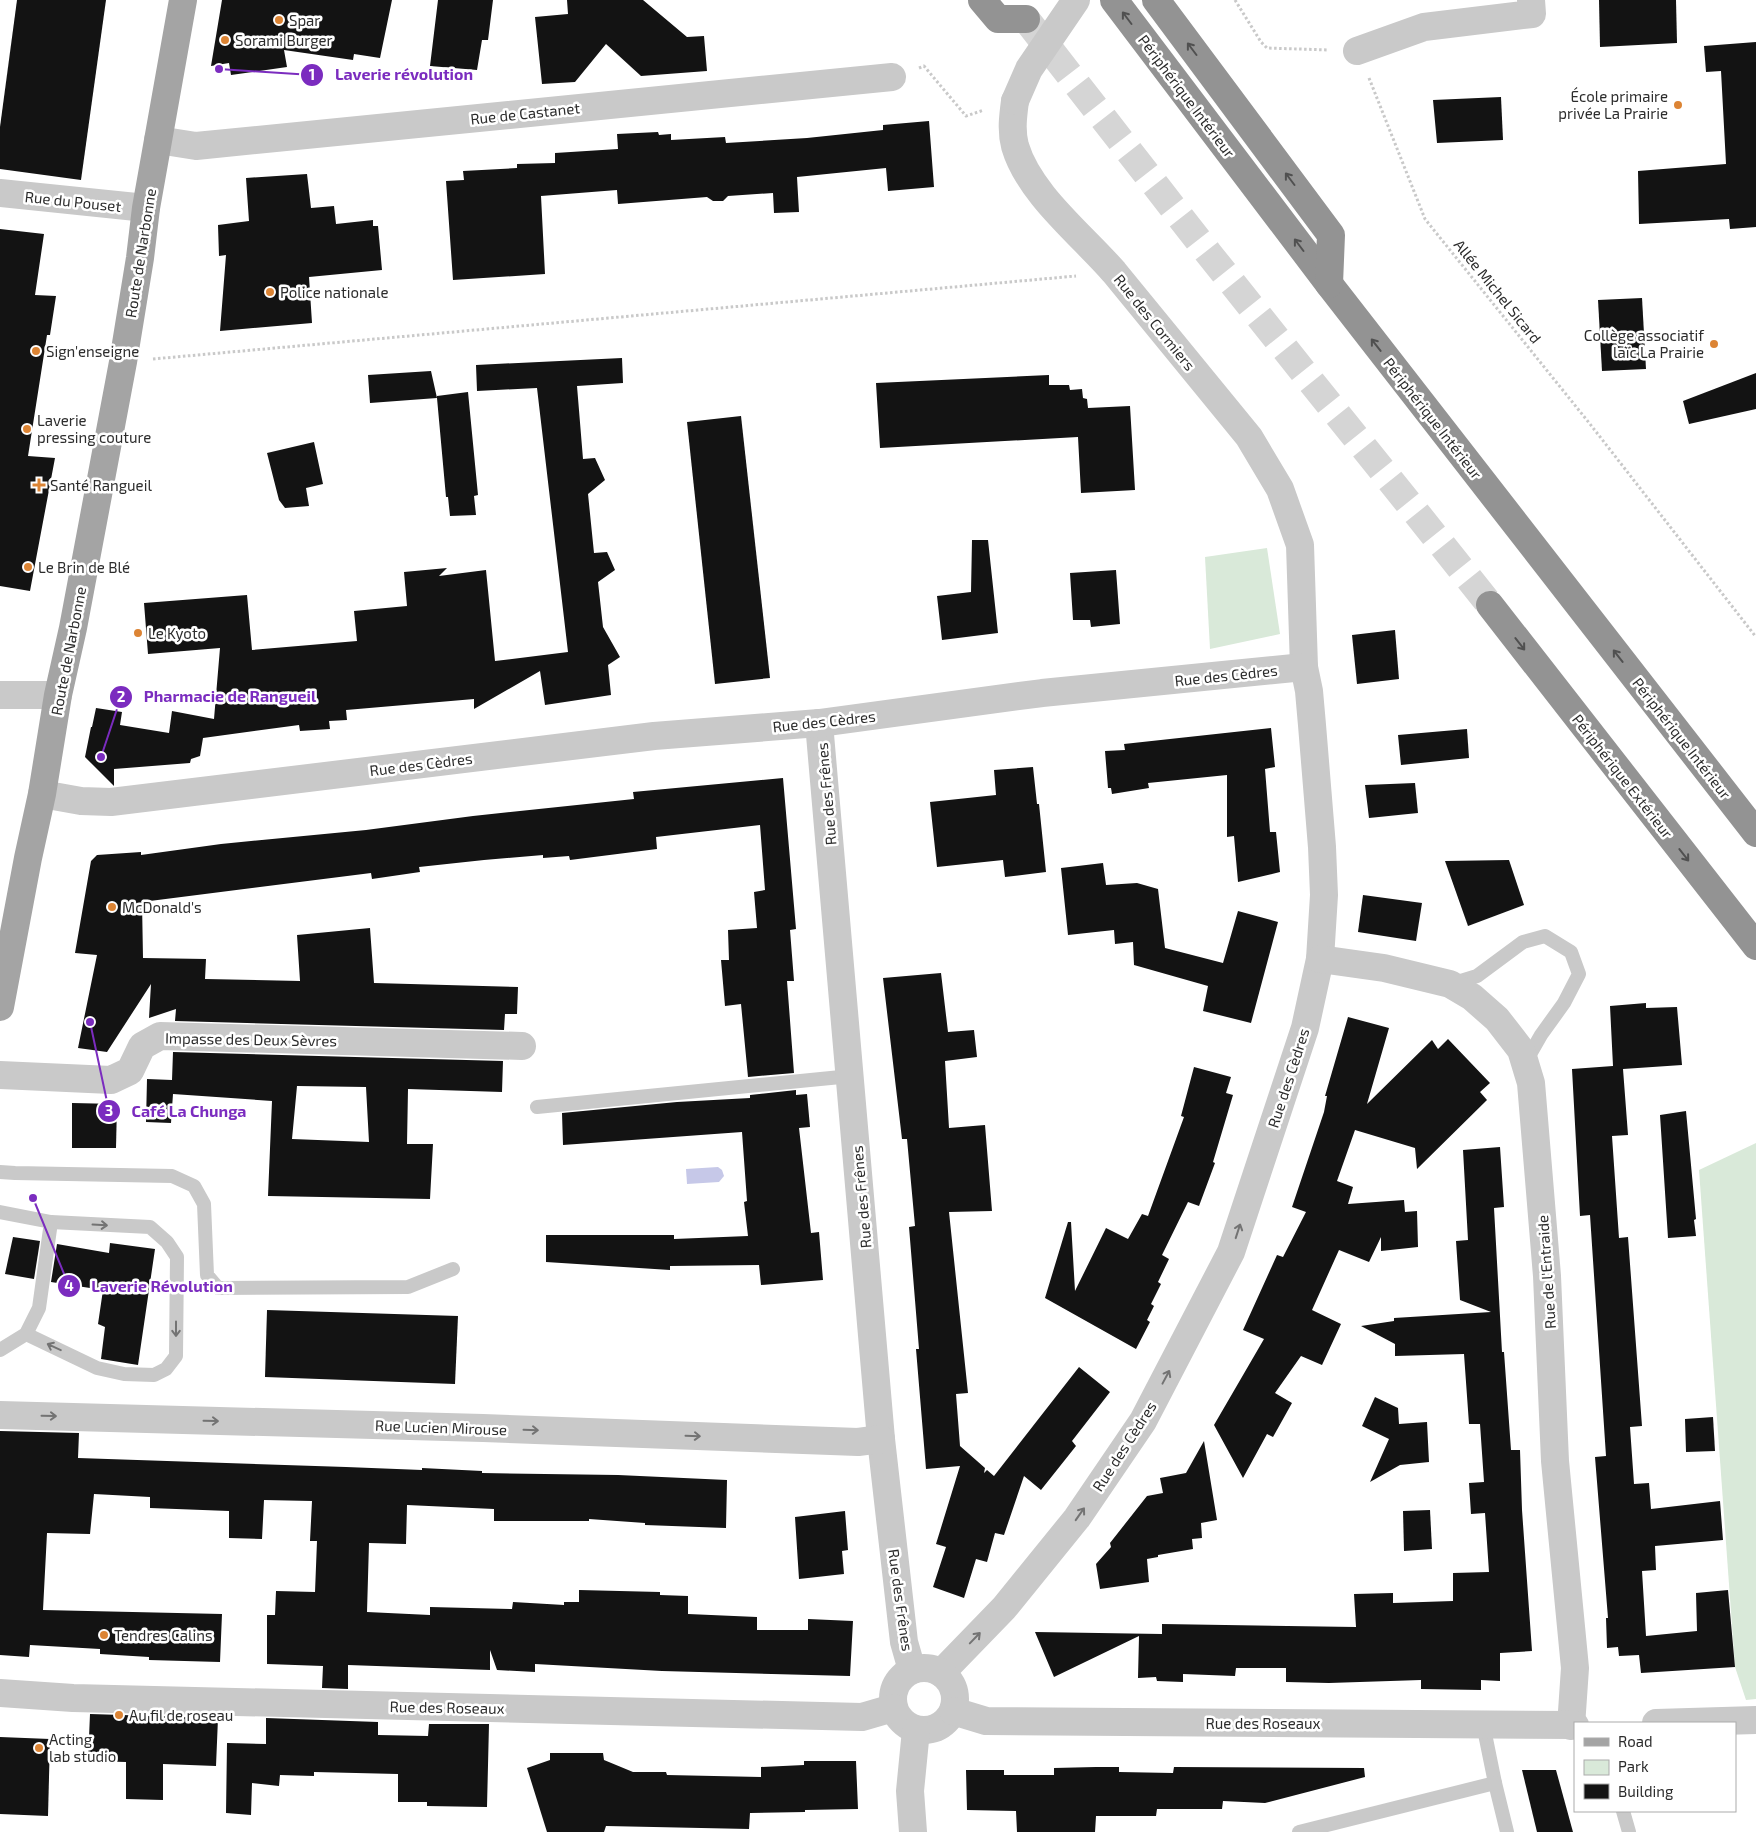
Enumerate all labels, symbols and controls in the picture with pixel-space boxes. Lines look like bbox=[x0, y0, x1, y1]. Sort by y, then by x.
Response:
place label: Spar bbox=[289, 11, 320, 29]
one-way arrow bbox=[1122, 12, 1133, 25]
marker: Spar bbox=[273, 14, 285, 26]
place label: Sorami Burger bbox=[235, 31, 333, 49]
street label: Périphérique Intérieur bbox=[1135, 31, 1239, 161]
marker: Sorami Burger bbox=[219, 34, 231, 46]
one-way arrow bbox=[1187, 43, 1198, 56]
callout: Laverie révolution bbox=[300, 59, 483, 90]
text: Laverie révolution bbox=[335, 64, 473, 83]
text: 1 bbox=[309, 65, 315, 83]
place label: École primaire privée La Prairie bbox=[1558, 87, 1668, 122]
street label: Rue de Castanet bbox=[469, 98, 581, 128]
marker: École primaire privée La Prairie bbox=[1672, 99, 1684, 111]
one-way arrow bbox=[1284, 173, 1295, 186]
street label: Rue du Pouset bbox=[24, 187, 122, 215]
street label: Route de Narbonne bbox=[121, 187, 159, 319]
street label: Allée Michel Sicard bbox=[1451, 235, 1545, 347]
one-way arrow bbox=[1294, 239, 1305, 252]
street label: Rue des Cormiers bbox=[1111, 270, 1199, 374]
place label: Police nationale bbox=[280, 283, 388, 301]
marker: Police nationale bbox=[264, 286, 276, 298]
place label: Collège associatif laïc La Prairie bbox=[1584, 326, 1704, 361]
marker: Collège associatif laïc La Prairie bbox=[1708, 338, 1720, 350]
one-way arrow bbox=[1370, 339, 1381, 352]
place label: Sign'enseigne bbox=[46, 342, 139, 360]
marker: Sign'enseigne bbox=[30, 345, 42, 357]
street label: Périphérique Intérieur bbox=[1380, 354, 1486, 482]
place label: Laverie pressing couture bbox=[37, 411, 151, 446]
marker: Laverie pressing couture bbox=[21, 423, 33, 435]
place label: Santé Rangueil bbox=[50, 476, 152, 494]
marker: Santé Rangueil bbox=[32, 478, 46, 492]
place label: Le Brin de Blé bbox=[38, 558, 130, 576]
marker: Le Brin de Blé bbox=[22, 561, 34, 573]
street label: Route de Narbonne bbox=[47, 585, 89, 717]
place label: Le Kyoto bbox=[148, 624, 206, 642]
marker: Le Kyoto bbox=[132, 627, 144, 639]
one-way arrow bbox=[1514, 637, 1525, 650]
one-way arrow bbox=[1613, 650, 1624, 663]
street label: Rue des Cèdres bbox=[1174, 661, 1278, 689]
street label: Périphérique Intérieur bbox=[1629, 674, 1735, 802]
callout: Pharmacie de Rangueil bbox=[109, 681, 326, 712]
text: Pharmacie de Rangueil bbox=[144, 686, 317, 705]
text: 2 bbox=[117, 687, 126, 705]
street label: Rue des Cèdres bbox=[772, 707, 876, 735]
street label: Périphérique Extérieur bbox=[1569, 710, 1677, 842]
street label: Rue des Frênes bbox=[813, 742, 839, 846]
street label: Rue des Cèdres bbox=[369, 749, 473, 779]
one-way arrow bbox=[1679, 848, 1690, 861]
place label: McDonald's bbox=[122, 898, 202, 916]
marker: McDonald's bbox=[106, 901, 118, 913]
street label: Rue des Cèdres bbox=[1263, 1026, 1313, 1130]
street label: Impasse des Deux Sèvres bbox=[165, 1029, 337, 1049]
callout: Café La Chunga bbox=[96, 1096, 256, 1127]
text: 3 bbox=[105, 1101, 113, 1119]
text: Café La Chunga bbox=[131, 1101, 247, 1120]
street label: Rue des Frênes bbox=[848, 1145, 874, 1249]
street label: Rue de l'Entraide bbox=[1533, 1215, 1559, 1329]
one-way arrow bbox=[92, 1220, 108, 1229]
one-way arrow bbox=[1234, 1224, 1244, 1240]
callout: Laverie Révolution bbox=[56, 1271, 243, 1302]
text: 4 bbox=[64, 1276, 74, 1294]
text: Laverie Révolution bbox=[91, 1276, 233, 1295]
one-way arrow bbox=[171, 1320, 181, 1337]
one-way arrow bbox=[47, 1342, 62, 1351]
one-way arrow bbox=[1162, 1370, 1172, 1385]
street label: Rue des Cèdres bbox=[1088, 1398, 1160, 1494]
one-way arrow bbox=[40, 1412, 56, 1421]
one-way arrow bbox=[203, 1416, 219, 1425]
street label: Rue Lucien Mirouse bbox=[375, 1416, 507, 1438]
one-way arrow bbox=[523, 1425, 539, 1434]
one-way arrow bbox=[685, 1431, 701, 1441]
one-way arrow bbox=[1075, 1507, 1085, 1521]
street label: Rue des Frênes bbox=[885, 1548, 917, 1652]
place label: Tendres Calins bbox=[114, 1626, 213, 1644]
marker: Tendres Calins bbox=[98, 1629, 110, 1641]
one-way arrow bbox=[969, 1631, 981, 1644]
street label: Rue des Roseaux bbox=[389, 1697, 505, 1717]
place label: Au fil de roseau bbox=[129, 1706, 233, 1724]
marker: Au fil de roseau bbox=[113, 1709, 125, 1721]
street label: Rue des Roseaux bbox=[1206, 1714, 1321, 1732]
legend bbox=[1574, 1722, 1736, 1812]
place label: Acting lab studio bbox=[49, 1730, 116, 1765]
text: Road bbox=[1618, 1732, 1653, 1750]
marker: Acting lab studio bbox=[33, 1742, 45, 1754]
text: Park bbox=[1618, 1757, 1649, 1775]
text: Building bbox=[1618, 1782, 1674, 1800]

